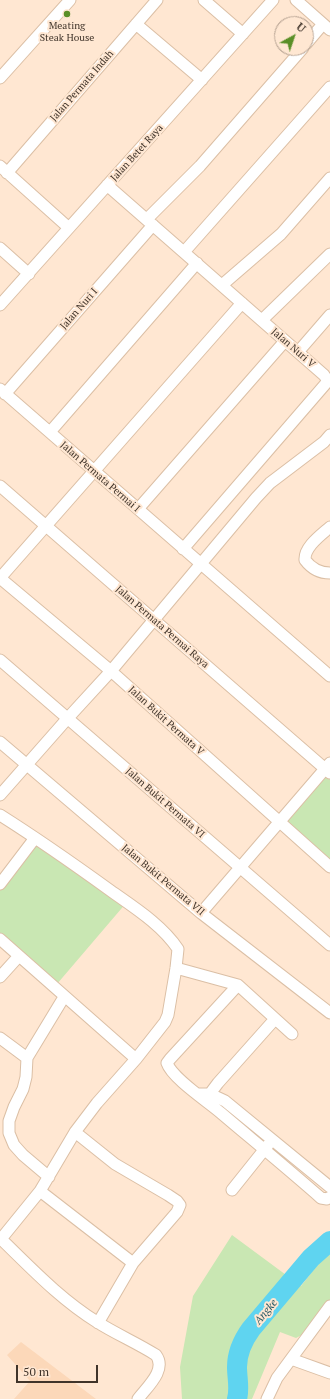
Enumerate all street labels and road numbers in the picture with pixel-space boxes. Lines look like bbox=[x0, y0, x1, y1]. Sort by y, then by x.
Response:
street label: Jalan Permata Indah bbox=[48, 48, 116, 124]
street label: Jalan Betet Raya bbox=[108, 122, 166, 184]
street label: Jalan Nuri I bbox=[58, 286, 100, 332]
street label: Jalan Nuri V bbox=[269, 326, 317, 370]
street label: Jalan Permata Permai I bbox=[58, 439, 142, 515]
street label: Jalan Permata Permai Raya bbox=[113, 583, 211, 671]
street label: Jalan Bukit Permata V bbox=[126, 684, 206, 758]
street label: Jalan Bukit Permata VI bbox=[123, 765, 207, 841]
street label: Jalan Bukit Permata VII bbox=[119, 842, 207, 918]

